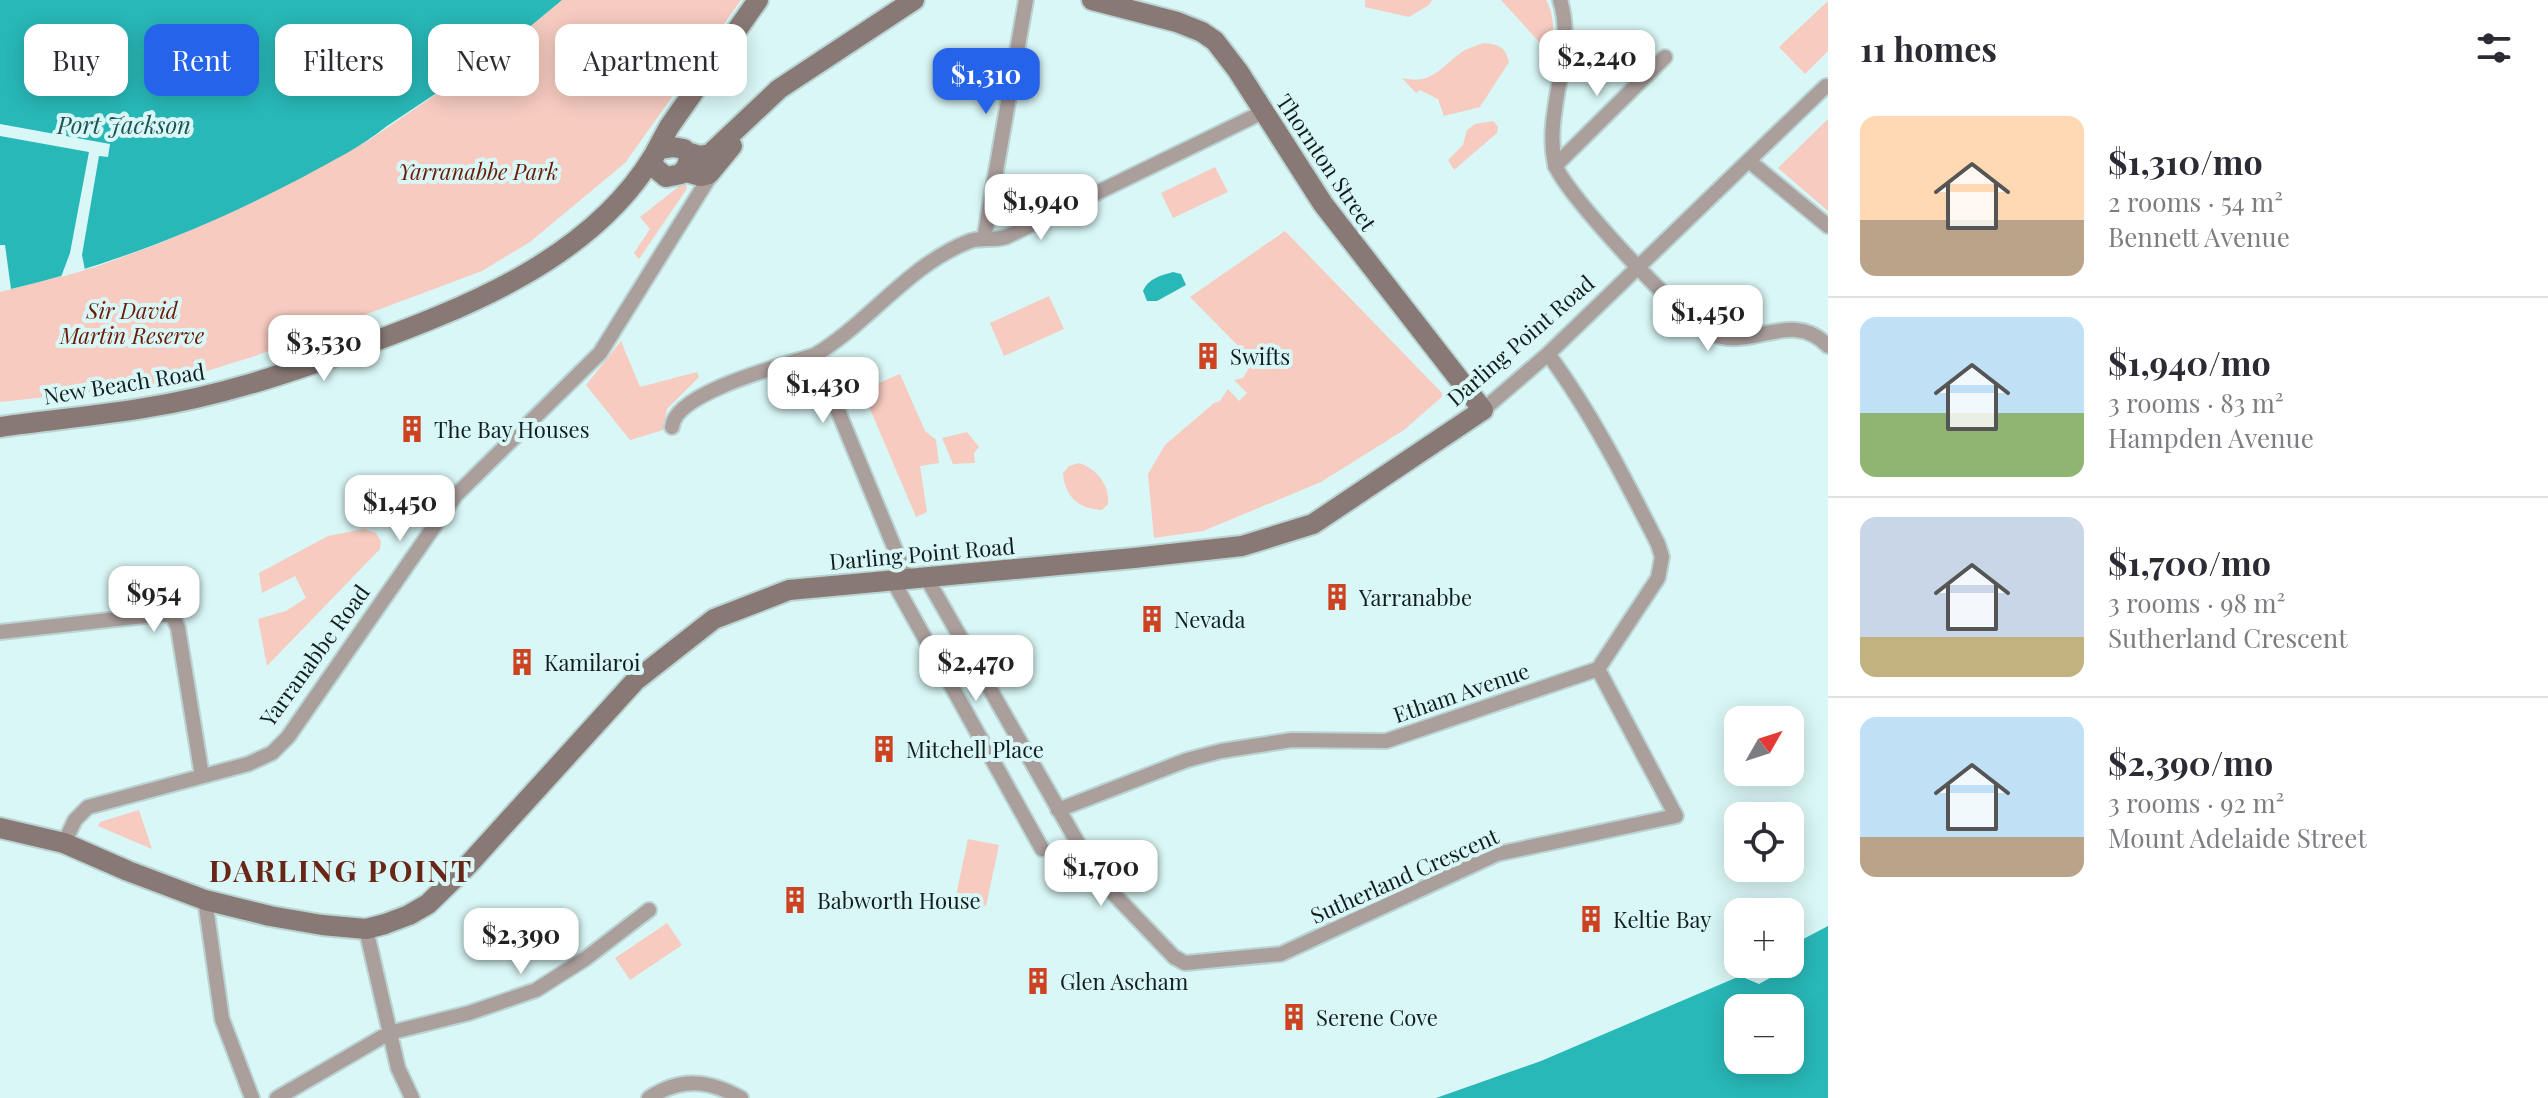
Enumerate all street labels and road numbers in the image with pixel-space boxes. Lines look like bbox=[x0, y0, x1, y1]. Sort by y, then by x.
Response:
street label: Thornton Street bbox=[1270, 88, 1385, 237]
street label: Darling Point Road bbox=[1440, 268, 1600, 412]
street label: New Beach Road bbox=[41, 355, 207, 411]
street label: Darling Point Road bbox=[828, 530, 1016, 576]
street label: Yarranabbe Road bbox=[252, 578, 376, 733]
street label: Etham Avenue bbox=[1389, 655, 1533, 729]
street label: Sutherland Crescent bbox=[1305, 820, 1504, 930]

